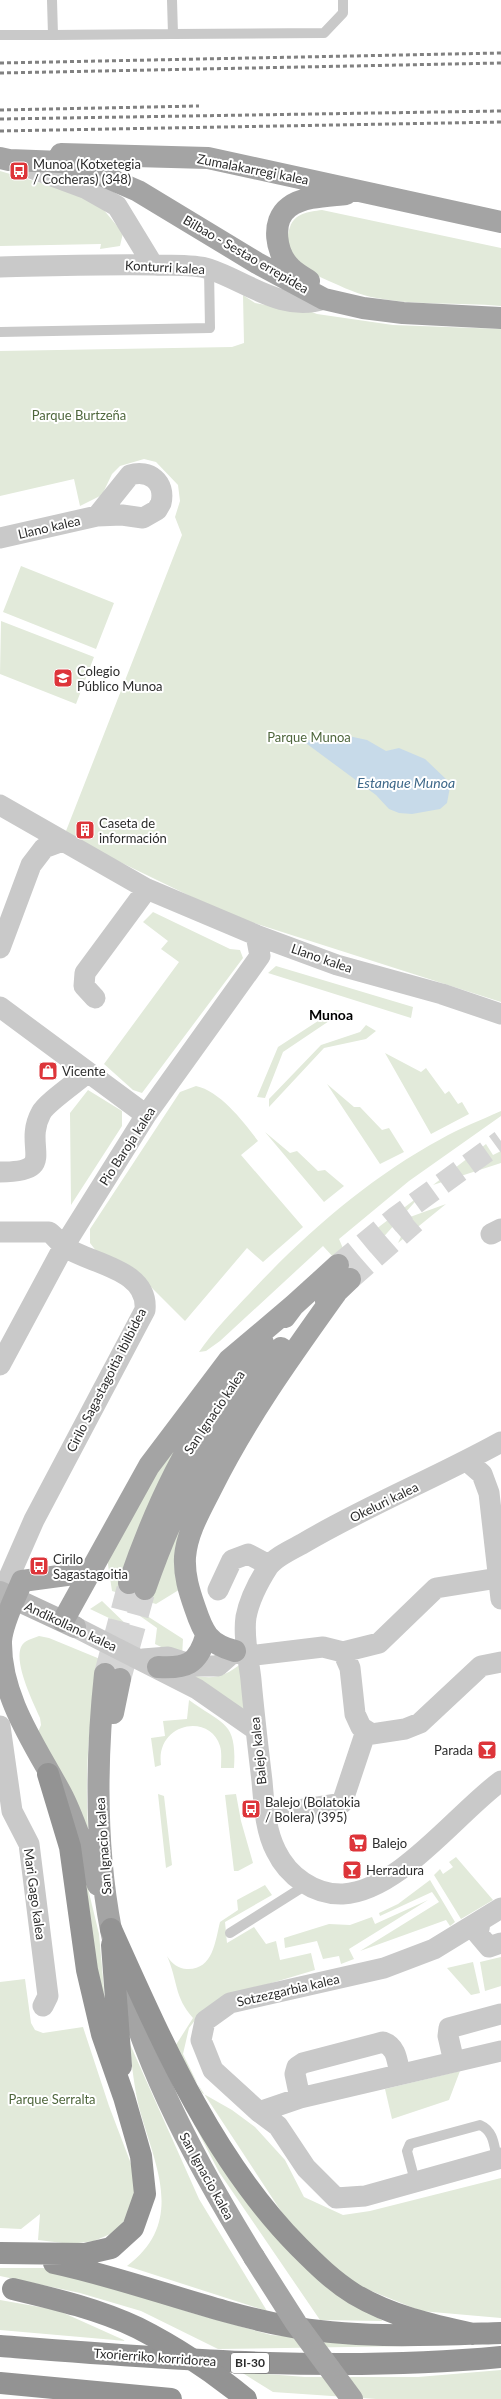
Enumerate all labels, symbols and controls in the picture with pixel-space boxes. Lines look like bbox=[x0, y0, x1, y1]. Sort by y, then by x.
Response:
street label: Zumalakarregi kalea bbox=[196, 150, 310, 188]
place label: Munoa (Kotxetegia / Cocheras) (348) bbox=[33, 156, 141, 187]
bus stop icon: Munoa (Kotxetegia / Cocheras) (348) bbox=[8, 160, 30, 182]
street label: Bilbao - Sestao errepidea bbox=[180, 211, 312, 297]
street label: Konturri kalea bbox=[125, 257, 205, 277]
park label: Parque Burtzeña bbox=[32, 407, 126, 423]
street label: Llano kalea bbox=[16, 512, 82, 542]
place label: Colegio Público Munoa bbox=[77, 663, 163, 694]
school or university icon: Colegio Público Munoa bbox=[52, 667, 74, 689]
park label: Parque Munoa bbox=[267, 729, 351, 745]
water label: Estanque Munoa bbox=[357, 774, 455, 791]
place label: Caseta de información bbox=[99, 815, 167, 846]
building icon: Caseta de información bbox=[74, 819, 96, 841]
street label: Llano kalea bbox=[289, 940, 355, 976]
district label: Munoa bbox=[309, 1006, 353, 1023]
shop icon: Vicente bbox=[37, 1060, 59, 1082]
place label: Vicente bbox=[62, 1063, 106, 1079]
street label: Pio Baroja kalea bbox=[96, 1104, 158, 1188]
street label: Cirilo Sagastagoitia ibilbidea bbox=[63, 1305, 149, 1455]
street label: San Ignacio kalea bbox=[180, 1367, 248, 1457]
street label: Okeluri kalea bbox=[347, 1479, 421, 1525]
place label: Cirilo Sagastagoitia bbox=[53, 1551, 128, 1582]
bus stop icon: Cirilo Sagastagoitia bbox=[28, 1555, 50, 1577]
street label: Andikollano kalea bbox=[22, 1598, 120, 1654]
street label: Balejo kalea bbox=[246, 1716, 270, 1786]
bar icon: Parada bbox=[476, 1739, 498, 1761]
place label: Parada bbox=[434, 1742, 473, 1758]
place label: Balejo (Bolatokia / Bolera) (395) bbox=[265, 1794, 360, 1825]
street label: San Ignacio kalea bbox=[92, 1797, 114, 1895]
bus stop icon: Balejo (Bolatokia / Bolera) (395) bbox=[240, 1798, 262, 1820]
supermarket icon: Balejo bbox=[347, 1832, 369, 1854]
place label: Balejo bbox=[372, 1835, 407, 1851]
street label: Mari Gago kalea bbox=[21, 1847, 49, 1941]
bar icon: Herradura bbox=[341, 1859, 363, 1881]
place label: Herradura bbox=[366, 1862, 424, 1878]
street label: Sotzezgarbia kalea bbox=[235, 1970, 341, 2010]
park label: Parque Serralta bbox=[8, 2091, 96, 2107]
street label: San Ignacio kalea bbox=[176, 2130, 238, 2222]
street label: Txorierriko korridorea bbox=[93, 2345, 217, 2369]
road number: BI-30 bbox=[231, 2353, 269, 2373]

